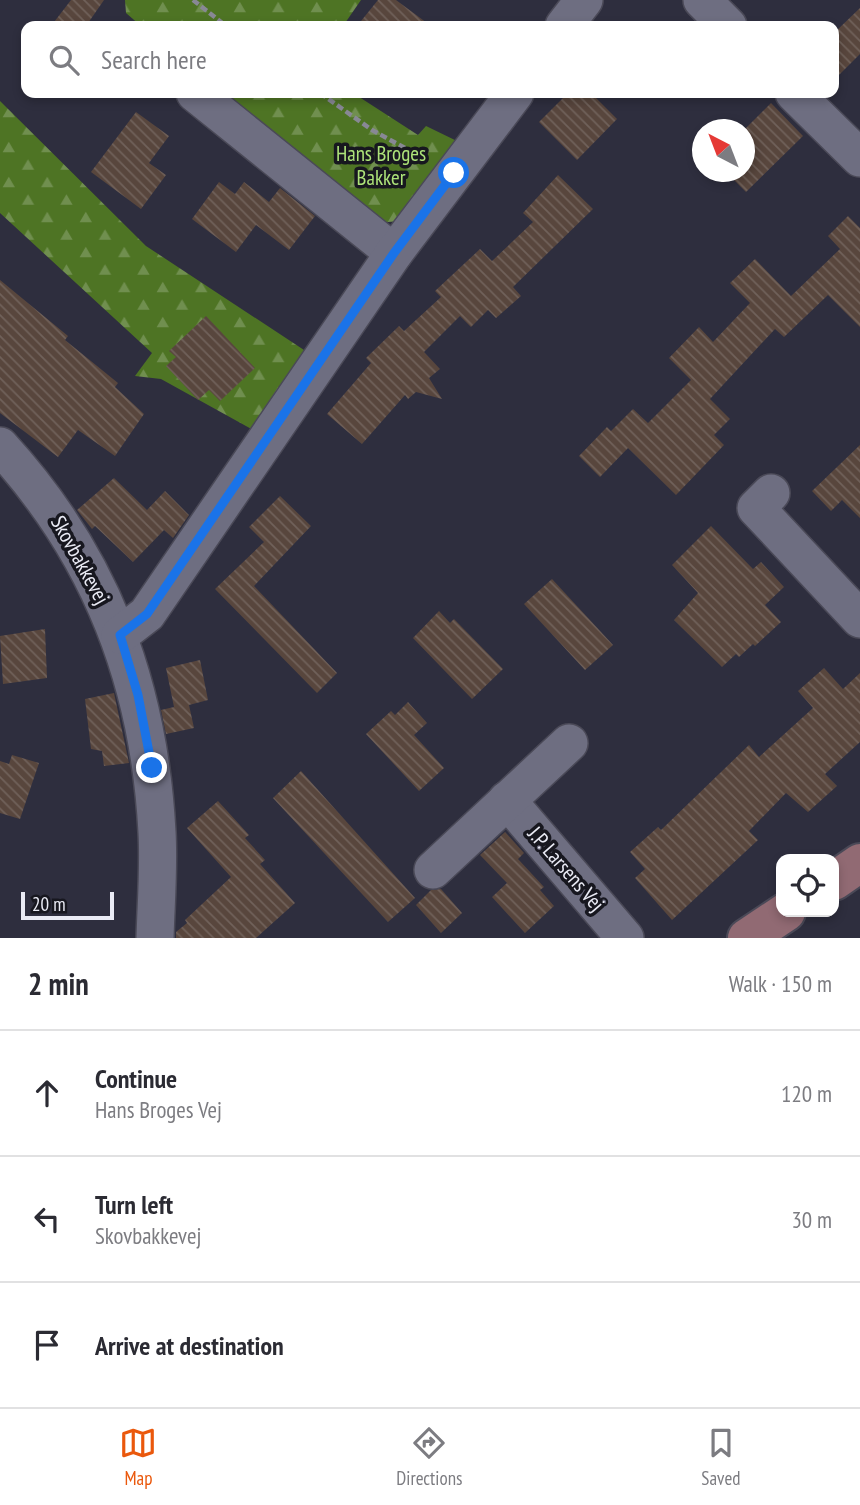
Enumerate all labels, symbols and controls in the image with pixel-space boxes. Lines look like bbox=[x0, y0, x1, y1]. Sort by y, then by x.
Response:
search box bbox=[21, 21, 839, 98]
icon: search bbox=[45, 41, 83, 79]
text: Search here bbox=[101, 43, 207, 76]
north arrow bbox=[692, 119, 755, 182]
park label: Hans Broges Bakker bbox=[336, 140, 426, 191]
route start bbox=[438, 157, 469, 188]
street label: Skovbakkevej bbox=[45, 511, 116, 609]
route end bbox=[136, 752, 167, 783]
street label: J.P. Larsens Vej bbox=[522, 820, 610, 917]
map controls bbox=[776, 854, 839, 917]
button: locate bbox=[776, 854, 839, 917]
scale bar bbox=[21, 889, 114, 921]
text: 20 m bbox=[32, 892, 66, 916]
text: 2 min bbox=[28, 964, 89, 1003]
text: Walk · 150 m bbox=[729, 969, 832, 998]
text: Continue bbox=[95, 1062, 177, 1095]
icon: ahead bbox=[28, 1074, 66, 1112]
text: 120 m bbox=[781, 1079, 832, 1108]
text: Hans Broges Vej bbox=[95, 1095, 222, 1124]
text: Turn left bbox=[95, 1188, 173, 1221]
icon: left bbox=[28, 1200, 66, 1238]
text: 30 m bbox=[791, 1205, 832, 1234]
text: Skovbakkevej bbox=[95, 1221, 201, 1250]
icon: arrive bbox=[28, 1326, 66, 1364]
text: Arrive at destination bbox=[95, 1329, 284, 1362]
tab: Map bbox=[119, 1424, 157, 1490]
tab: Directions bbox=[396, 1424, 462, 1490]
tab: Saved bbox=[701, 1424, 741, 1490]

